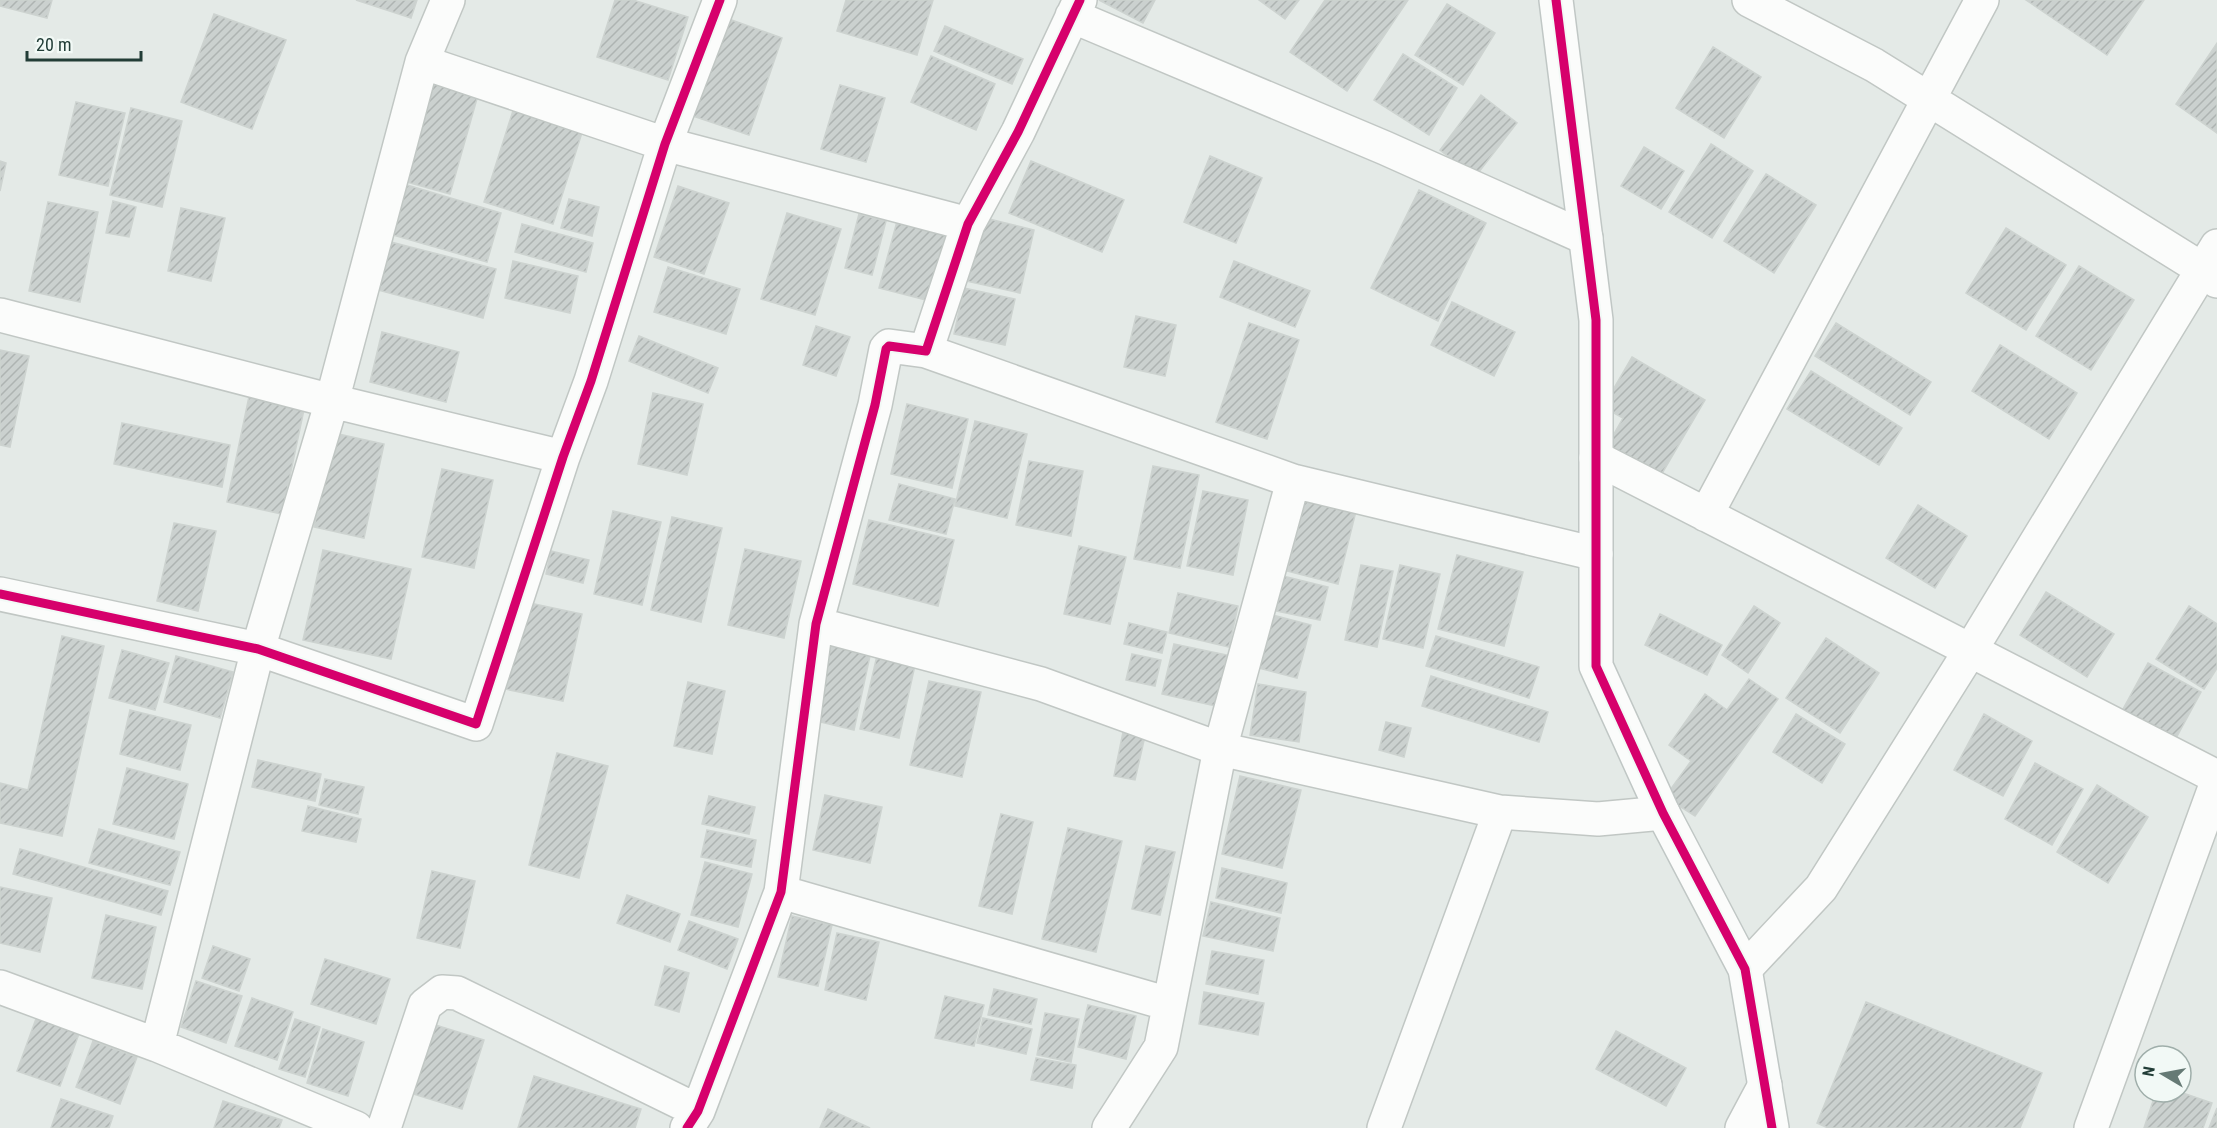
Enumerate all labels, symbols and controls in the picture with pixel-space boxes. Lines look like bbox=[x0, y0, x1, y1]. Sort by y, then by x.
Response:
scale bar bbox=[27, 24, 141, 62]
text: 20 m bbox=[36, 34, 71, 55]
north arrow bbox=[2133, 1044, 2193, 1104]
text: N bbox=[2139, 1065, 2159, 1078]

